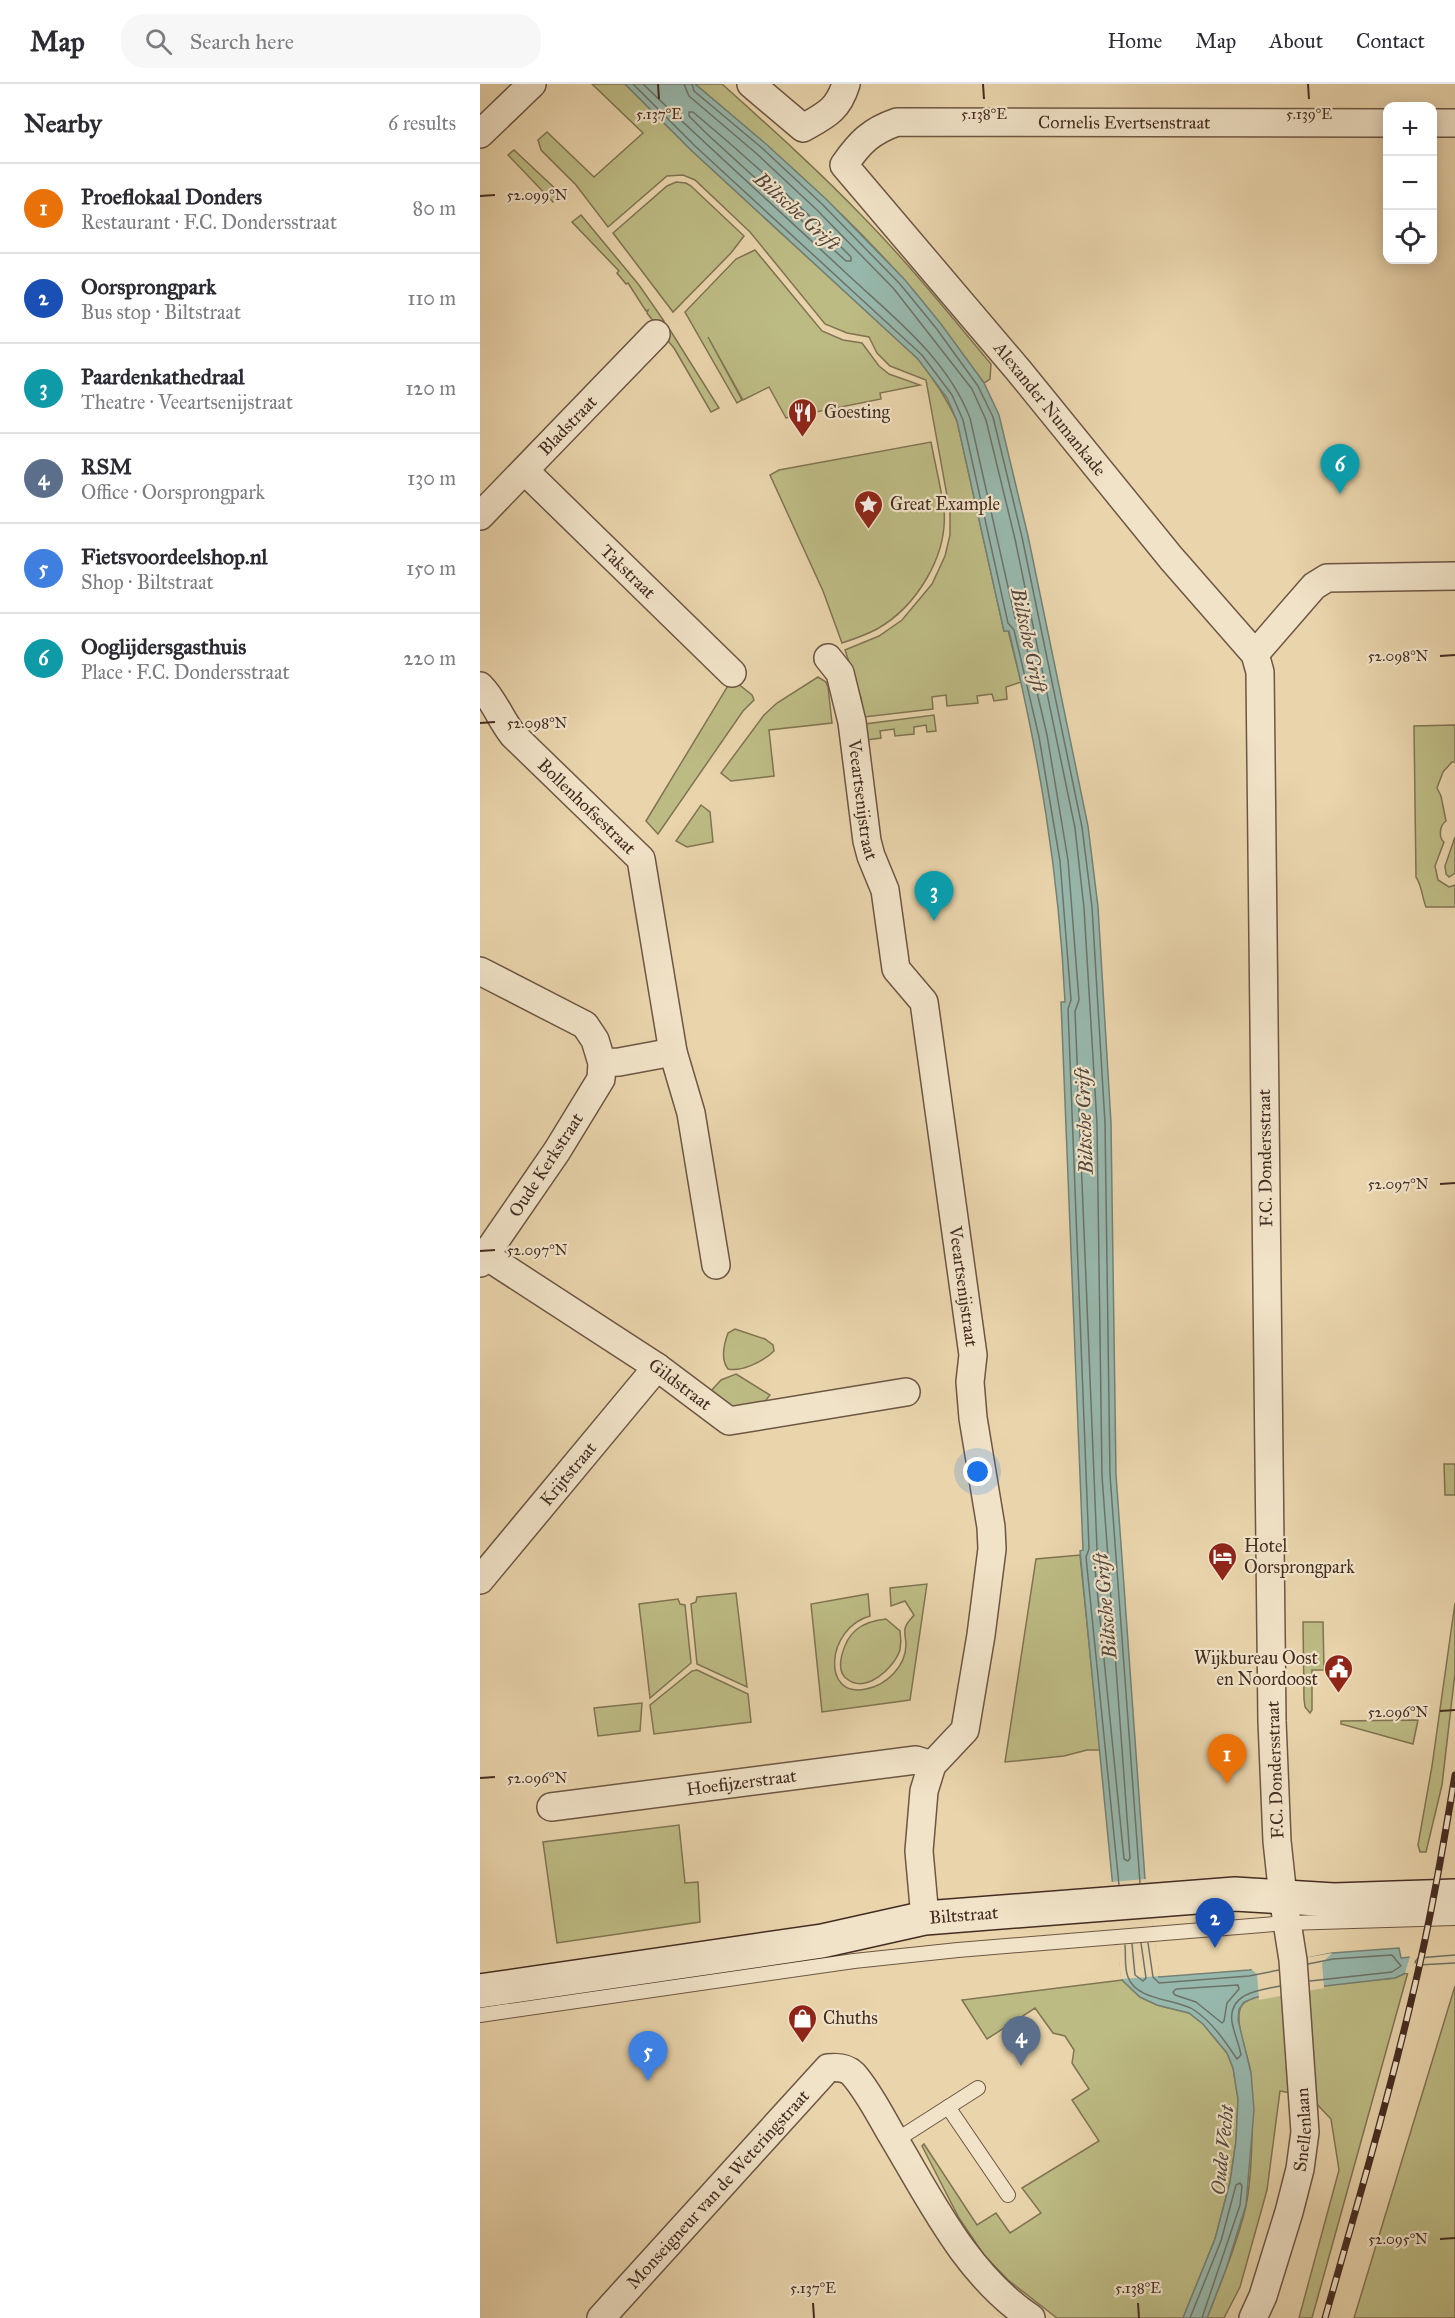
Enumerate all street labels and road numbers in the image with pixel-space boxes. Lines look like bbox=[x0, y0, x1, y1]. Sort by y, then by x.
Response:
street label: Cornelis Evertsenstraat bbox=[1038, 111, 1211, 134]
street label: Alexander Numankade bbox=[988, 337, 1111, 481]
street label: Bladstraat bbox=[534, 390, 602, 460]
street label: Takstraat bbox=[596, 540, 661, 604]
street label: Veeartsenijstraat bbox=[843, 737, 883, 864]
street label: Bollenhofsestraat bbox=[533, 754, 641, 860]
street label: F.C. Dondersstraat bbox=[1253, 1088, 1277, 1227]
street label: Oude Kerkstraat bbox=[504, 1108, 588, 1221]
street label: Veeartsenijstraat bbox=[944, 1224, 983, 1349]
street label: Gildstraat bbox=[645, 1354, 717, 1416]
street label: Krijtstraat bbox=[535, 1437, 602, 1510]
street label: F.C. Dondersstraat bbox=[1262, 1700, 1288, 1839]
street label: Hoefijzerstraat bbox=[685, 1764, 798, 1800]
street label: Biltstraat bbox=[928, 1901, 1000, 1929]
street label: Monseigneur van de Weteringstraat bbox=[622, 2085, 814, 2293]
street label: Snellenlaan bbox=[1289, 2087, 1316, 2173]

